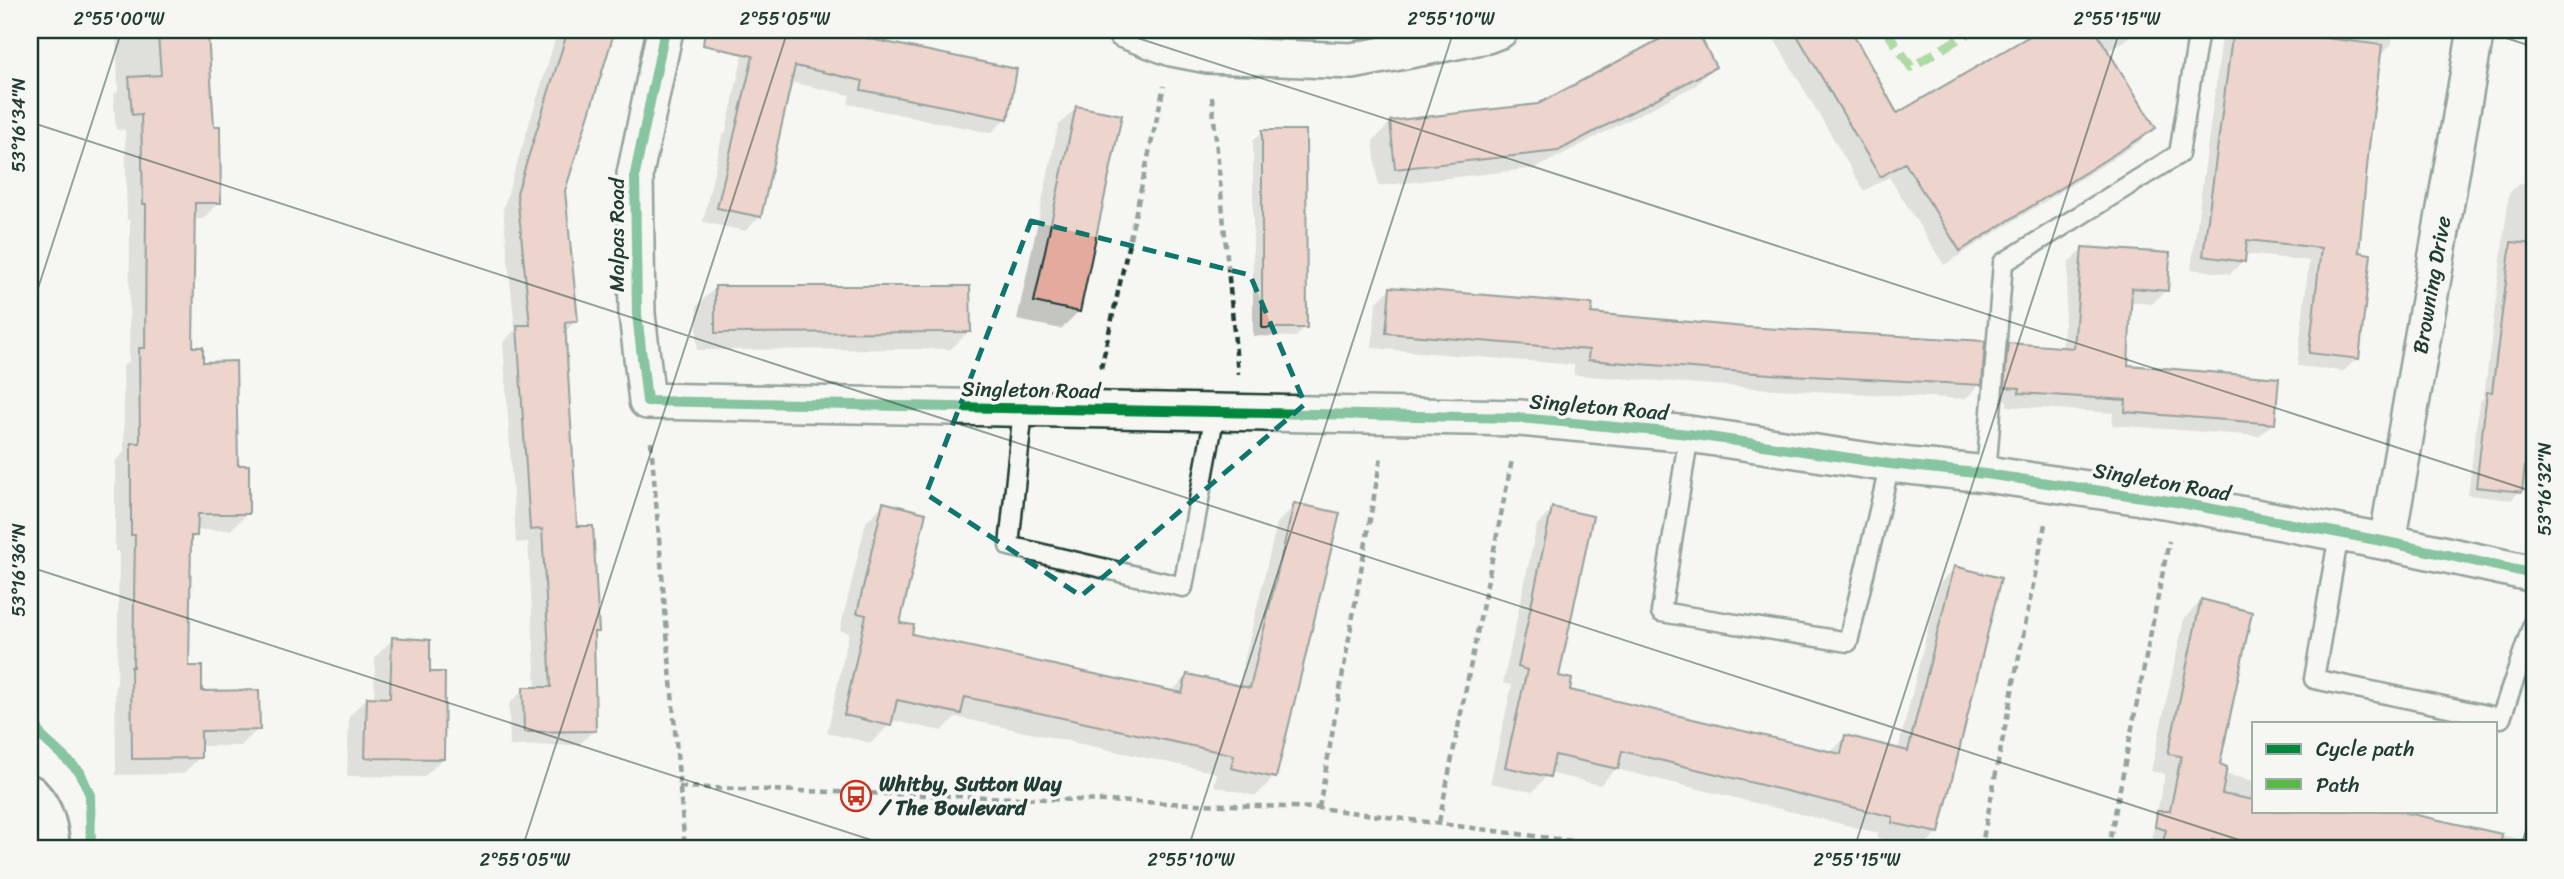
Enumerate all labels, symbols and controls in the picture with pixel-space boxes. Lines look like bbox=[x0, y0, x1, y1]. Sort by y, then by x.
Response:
text: 2°55'00"W bbox=[74, 3, 166, 35]
text: 2°55'05"W bbox=[740, 3, 831, 35]
text: 2°55'10"W bbox=[1407, 3, 1496, 35]
text: 2°55'15"W bbox=[2074, 3, 2162, 35]
text: 53°16'34"N bbox=[3, 77, 35, 172]
street label: Malpas Road bbox=[598, 176, 636, 292]
street label: Browning Drive bbox=[2401, 213, 2462, 357]
street label: Singleton Road bbox=[961, 370, 1103, 410]
street label: Singleton Road bbox=[1528, 382, 1672, 432]
text: 53°16'32"N bbox=[2529, 442, 2561, 536]
street label: Singleton Road bbox=[2090, 451, 2236, 513]
text: 53°16'36"N bbox=[3, 523, 35, 617]
legend bbox=[2252, 722, 2498, 812]
text: Cycle path bbox=[2316, 730, 2415, 768]
place label: Whitby, Sutton Way / The Boulevard bbox=[878, 765, 1063, 827]
text: Path bbox=[2316, 766, 2359, 804]
bus stop icon: Whitby, Sutton Way / The Boulevard bbox=[839, 779, 873, 813]
text: 2°55'05"W bbox=[480, 844, 571, 876]
text: 2°55'10"W bbox=[1147, 844, 1236, 876]
text: 2°55'15"W bbox=[1814, 844, 1902, 876]

